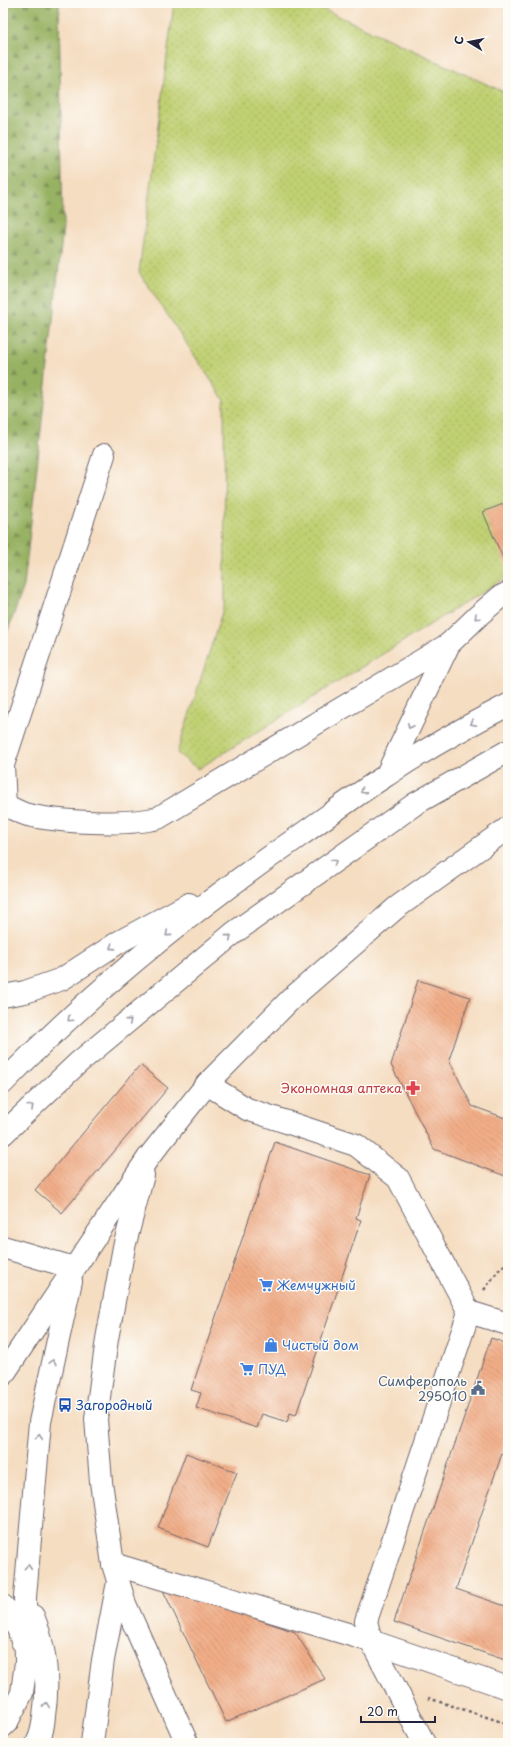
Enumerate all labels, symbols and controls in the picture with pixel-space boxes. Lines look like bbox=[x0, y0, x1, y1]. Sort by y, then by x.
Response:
north arrow bbox=[449, 22, 489, 62]
text: С bbox=[450, 35, 468, 46]
one-way arrow bbox=[474, 612, 482, 619]
one-way arrow bbox=[470, 718, 478, 726]
one-way arrow bbox=[407, 722, 415, 729]
one-way arrow bbox=[360, 786, 367, 794]
one-way arrow bbox=[330, 860, 337, 867]
one-way arrow bbox=[165, 930, 172, 937]
one-way arrow bbox=[224, 935, 231, 942]
one-way arrow bbox=[109, 942, 116, 949]
one-way arrow bbox=[67, 1015, 74, 1022]
one-way arrow bbox=[124, 1018, 131, 1025]
place label: Экономная аптека bbox=[281, 1078, 403, 1097]
pharmacy icon: Экономная аптека bbox=[405, 1080, 421, 1096]
one-way arrow bbox=[26, 1104, 34, 1112]
place label: Жемчужный bbox=[277, 1275, 356, 1294]
supermarket icon: Жемчужный bbox=[258, 1277, 274, 1293]
place label: Чистый дом bbox=[282, 1335, 359, 1354]
shop icon: Чистый дом bbox=[263, 1337, 279, 1353]
one-way arrow bbox=[49, 1359, 57, 1365]
place label: ПУД bbox=[258, 1359, 286, 1378]
supermarket icon: ПУД bbox=[239, 1361, 255, 1377]
place label: Симферополь 295010 bbox=[378, 1371, 467, 1405]
public building icon: Симферополь 295010 bbox=[470, 1380, 486, 1396]
place label: Загородный bbox=[76, 1395, 153, 1414]
bus stop icon: Загородный bbox=[57, 1397, 73, 1413]
one-way arrow bbox=[35, 1434, 44, 1440]
one-way arrow bbox=[23, 1564, 32, 1570]
scale bar bbox=[361, 1698, 435, 1724]
one-way arrow bbox=[41, 1702, 50, 1708]
text: 20 m bbox=[367, 1702, 398, 1720]

